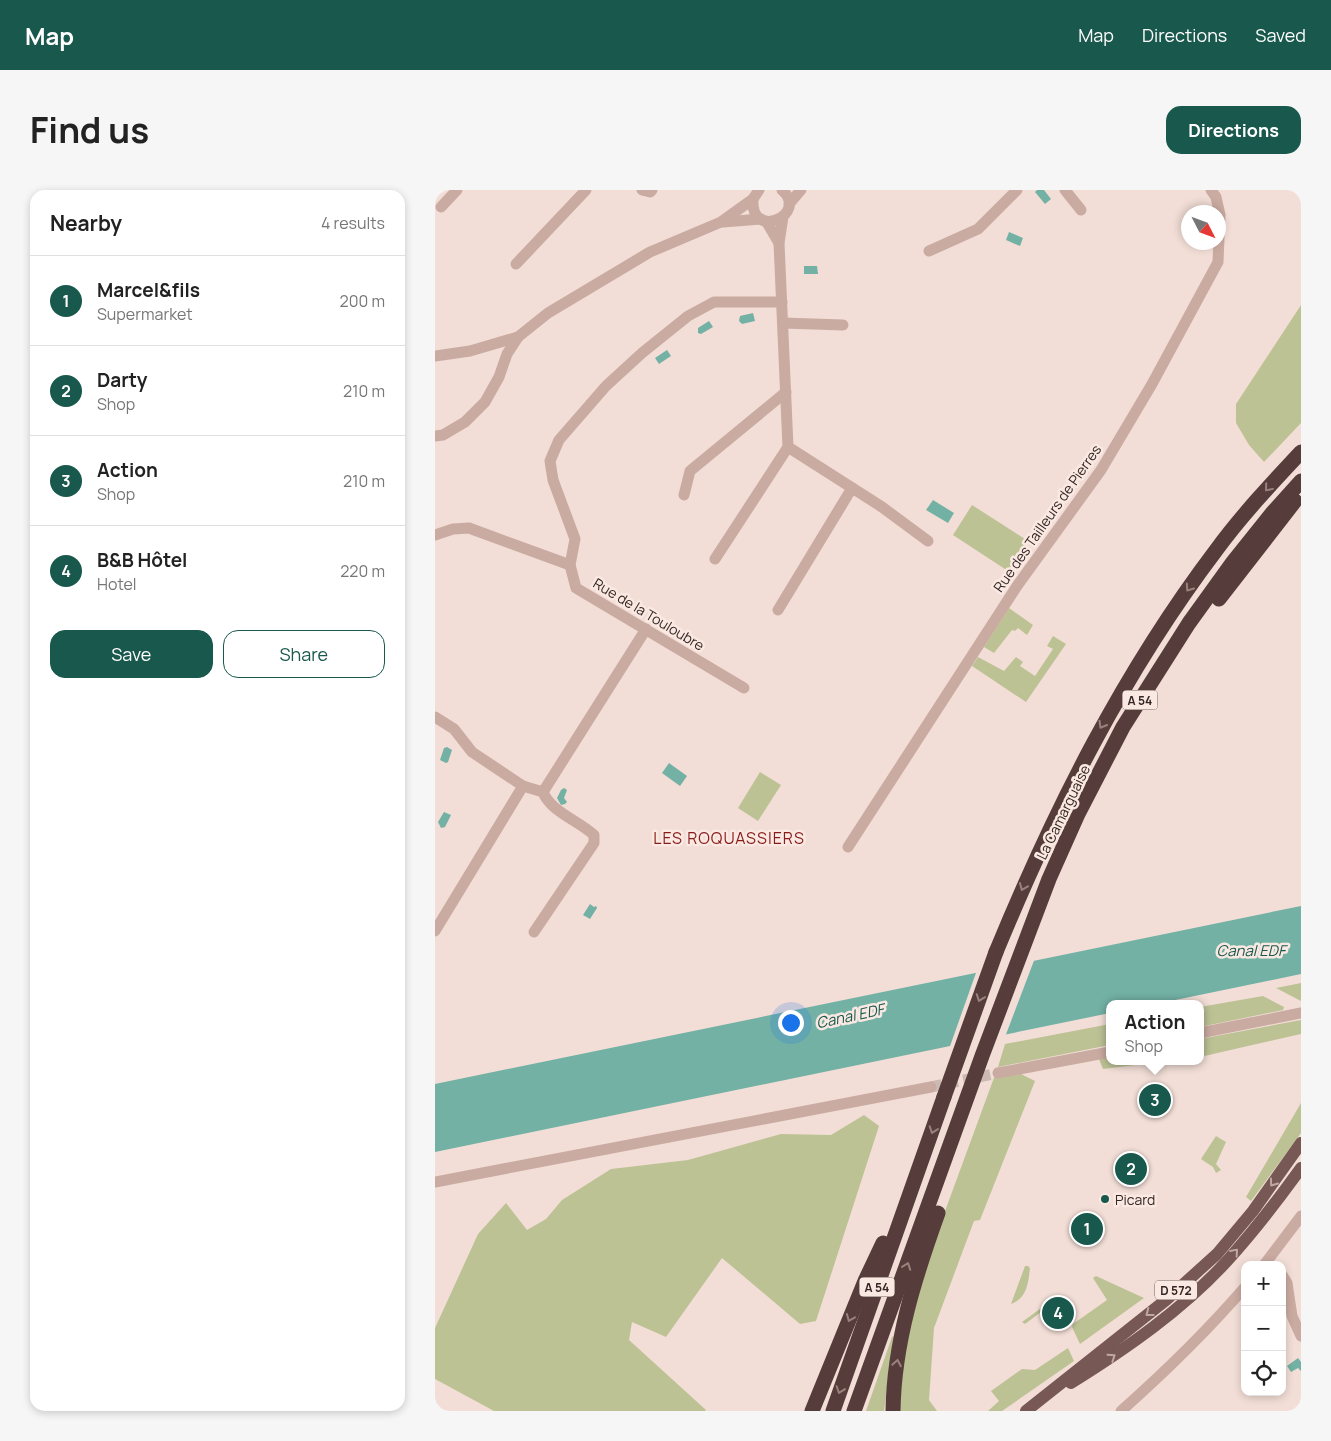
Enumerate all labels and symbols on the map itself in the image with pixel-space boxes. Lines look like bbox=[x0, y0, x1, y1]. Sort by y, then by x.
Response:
north arrow bbox=[1181, 205, 1226, 250]
street label: Rue des Tailleurs de Pierres bbox=[989, 441, 1105, 595]
one-way arrow bbox=[1265, 483, 1274, 492]
street label: Rue de la Touloubre bbox=[590, 573, 708, 655]
one-way arrow bbox=[1186, 582, 1195, 592]
road number: A 54 bbox=[1123, 690, 1157, 710]
one-way arrow bbox=[1099, 720, 1109, 729]
street label: La Camarguaise bbox=[1032, 761, 1094, 863]
district label: LES ROQUASSIERS bbox=[653, 827, 805, 849]
one-way arrow bbox=[1019, 882, 1030, 891]
water label: Canal EDF bbox=[1217, 940, 1288, 961]
one-way arrow bbox=[976, 993, 986, 1001]
water label: Canal EDF bbox=[814, 998, 888, 1033]
your location bbox=[778, 1010, 804, 1036]
pin: 3 bbox=[1139, 1081, 1171, 1119]
one-way arrow bbox=[929, 1125, 939, 1133]
pin: 2 bbox=[1115, 1150, 1147, 1188]
one-way arrow bbox=[1270, 1177, 1279, 1187]
place label: Picard bbox=[1115, 1190, 1155, 1209]
marker: Picard bbox=[1099, 1193, 1111, 1205]
pin: 1 bbox=[1071, 1210, 1103, 1248]
one-way arrow bbox=[1229, 1248, 1238, 1257]
one-way arrow bbox=[901, 1263, 911, 1271]
road number: A 54 bbox=[859, 1278, 895, 1296]
road number: D 572 bbox=[1155, 1280, 1197, 1300]
pin: 4 bbox=[1042, 1294, 1074, 1332]
one-way arrow bbox=[1146, 1307, 1155, 1315]
one-way arrow bbox=[846, 1313, 856, 1322]
one-way arrow bbox=[1106, 1354, 1116, 1363]
one-way arrow bbox=[891, 1358, 901, 1367]
one-way arrow bbox=[836, 1385, 846, 1394]

